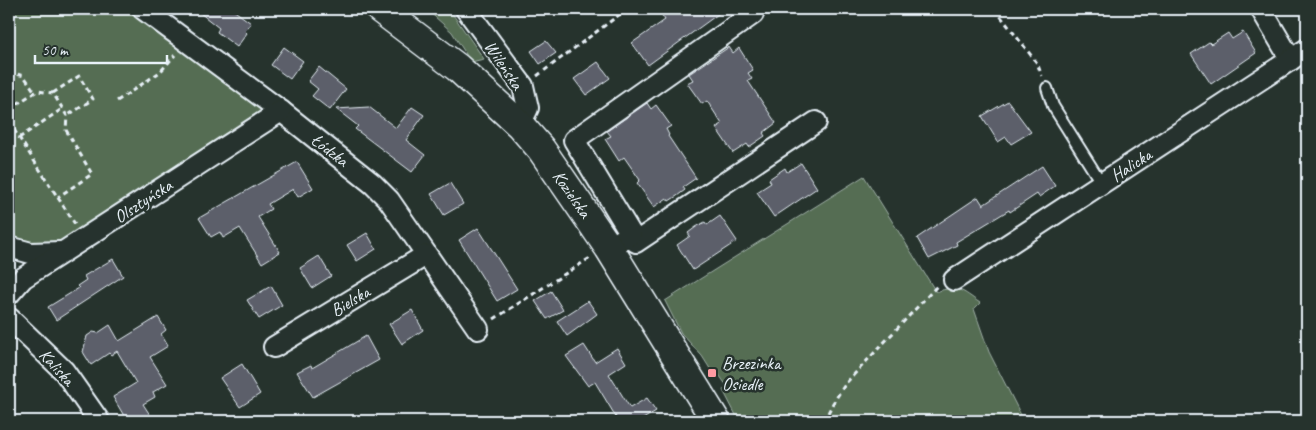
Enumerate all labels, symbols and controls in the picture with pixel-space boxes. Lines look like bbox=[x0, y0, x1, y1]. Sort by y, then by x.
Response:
scale bar bbox=[35, 32, 168, 64]
street label: Wileńska bbox=[480, 36, 529, 95]
text: 50 m bbox=[42, 41, 69, 60]
street label: Łódzka bbox=[307, 129, 354, 172]
street label: Halicka bbox=[1106, 143, 1157, 186]
street label: Kozielska bbox=[548, 166, 597, 223]
street label: Olsztyńska bbox=[110, 173, 177, 228]
street label: Bielska bbox=[326, 280, 375, 321]
street label: Kaliska bbox=[35, 344, 81, 391]
place label: Brzezinka Osiedle bbox=[722, 352, 782, 395]
marker: Brzezinka Osiedle bbox=[706, 367, 718, 379]

